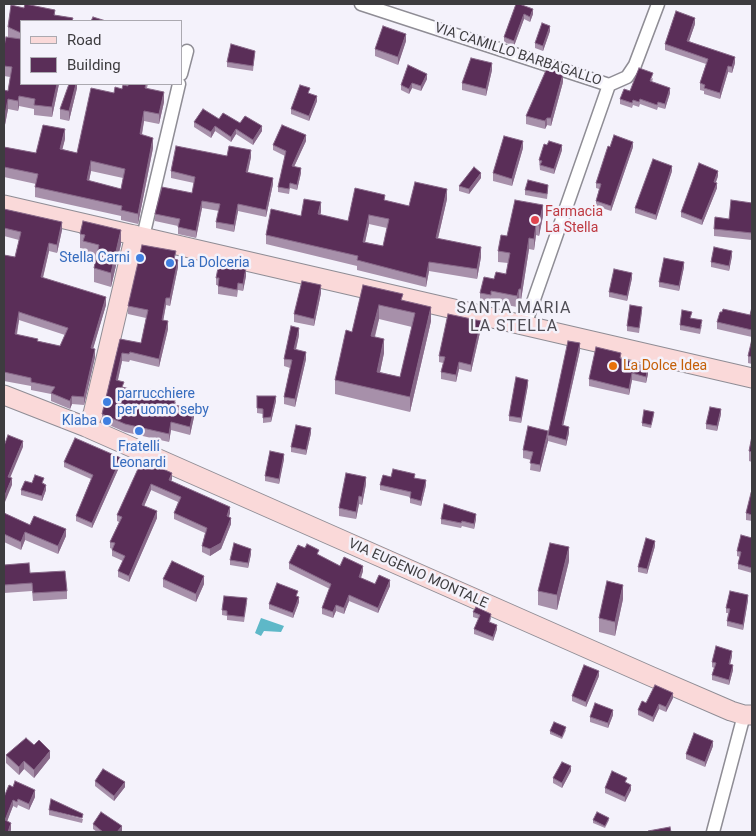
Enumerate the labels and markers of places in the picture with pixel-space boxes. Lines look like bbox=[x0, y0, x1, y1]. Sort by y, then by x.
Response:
place label: Farmacia La Stella bbox=[545, 204, 603, 236]
marker: Farmacia La Stella bbox=[529, 214, 541, 226]
place label: Stella Carni bbox=[59, 250, 130, 266]
marker: Stella Carni bbox=[134, 252, 146, 264]
place label: La Dolceria bbox=[180, 255, 250, 271]
marker: La Dolceria bbox=[164, 257, 176, 269]
place label: La Dolce Idea bbox=[623, 358, 707, 374]
marker: La Dolce Idea bbox=[607, 360, 619, 372]
place label: parrucchiere per uomo seby bbox=[117, 386, 209, 418]
marker: parrucchiere per uomo seby bbox=[101, 396, 113, 408]
place label: Klaba bbox=[62, 413, 97, 429]
marker: Klaba bbox=[101, 415, 113, 427]
marker: Fratelli Leonardi bbox=[133, 425, 145, 437]
place label: Fratelli Leonardi bbox=[112, 439, 166, 472]

